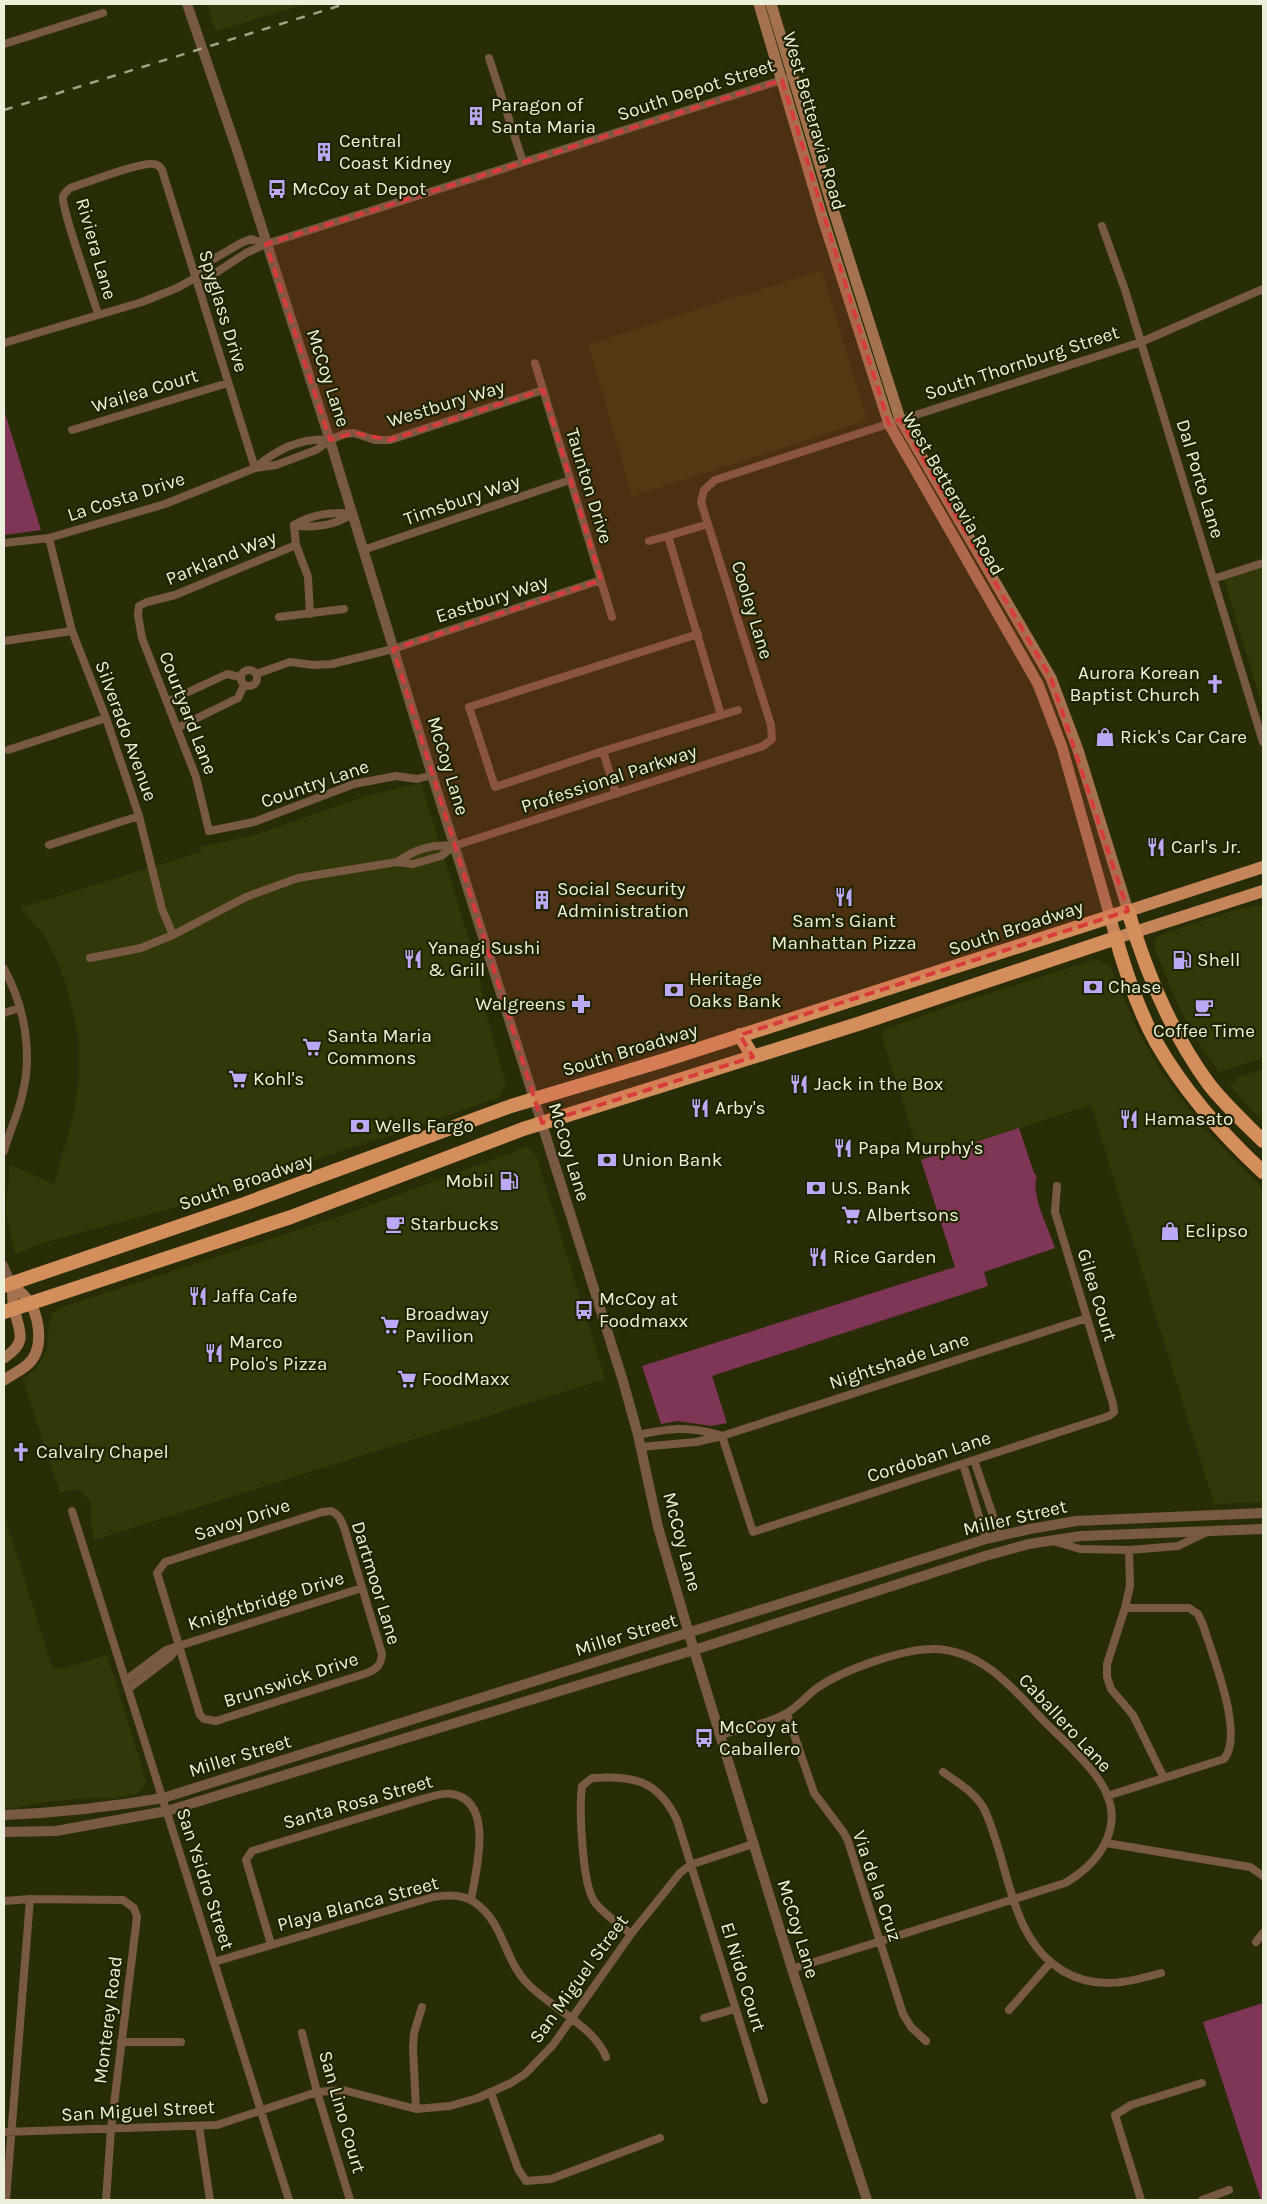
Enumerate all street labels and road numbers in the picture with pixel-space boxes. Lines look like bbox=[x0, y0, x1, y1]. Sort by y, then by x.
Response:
street label: West Betteravia Road bbox=[778, 29, 850, 213]
street label: South Depot Street bbox=[615, 54, 777, 126]
street label: Riviera Lane bbox=[71, 196, 121, 302]
street label: Spyglass Drive bbox=[194, 247, 252, 375]
street label: South Thornburg Street bbox=[922, 321, 1122, 405]
street label: McCoy Lane bbox=[302, 326, 354, 430]
street label: Wailea Court bbox=[89, 364, 201, 418]
street label: Westbury Way bbox=[384, 376, 508, 432]
street label: West Betteravia Road bbox=[897, 409, 1009, 579]
street label: Dal Porto Lane bbox=[1171, 417, 1229, 541]
street label: Taunton Drive bbox=[561, 426, 617, 546]
street label: La Costa Drive bbox=[64, 468, 188, 526]
street label: Timsbury Way bbox=[401, 470, 523, 530]
street label: Parkland Way bbox=[163, 526, 280, 590]
street label: Cooley Lane bbox=[727, 558, 777, 662]
street label: Eastbury Way bbox=[433, 570, 551, 628]
street label: Courtyard Lane bbox=[154, 648, 222, 778]
street label: Silverado Avenue bbox=[90, 658, 162, 804]
street label: McCoy Lane bbox=[423, 714, 473, 818]
street label: Professional Parkway bbox=[518, 740, 700, 818]
street label: Country Lane bbox=[258, 755, 372, 813]
street label: South Broadway bbox=[946, 896, 1086, 960]
street label: South Broadway bbox=[560, 1019, 700, 1081]
street label: McCoy Lane bbox=[544, 1100, 594, 1204]
street label: South Broadway bbox=[176, 1149, 316, 1215]
street label: Gilea Court bbox=[1073, 1246, 1121, 1344]
street label: Nightshade Lane bbox=[826, 1328, 972, 1394]
street label: Cordoban Lane bbox=[864, 1427, 994, 1487]
street label: McCoy Lane bbox=[658, 1490, 706, 1594]
street label: Savoy Drive bbox=[191, 1494, 293, 1546]
street label: Miller Street bbox=[961, 1495, 1069, 1541]
street label: Dartmoor Lane bbox=[347, 1519, 405, 1647]
street label: Knightbridge Drive bbox=[185, 1567, 347, 1635]
street label: Miller Street bbox=[572, 1609, 680, 1661]
street label: Brunswick Drive bbox=[221, 1648, 361, 1712]
street label: Caballero Lane bbox=[1014, 1669, 1116, 1777]
street label: Miller Street bbox=[186, 1730, 294, 1782]
street label: Santa Rosa Street bbox=[281, 1770, 435, 1834]
street label: San Ysidro Street bbox=[172, 1805, 238, 1953]
street label: Via de la Cruz bbox=[848, 1827, 906, 1945]
street label: Playa Blanca Street bbox=[275, 1872, 441, 1936]
street label: McCoy Lane bbox=[773, 1877, 823, 1981]
street label: San Miguel Street bbox=[525, 1910, 633, 2048]
street label: El Nido Court bbox=[716, 1920, 770, 2034]
street label: Monterey Road bbox=[89, 1955, 127, 2085]
street label: San Lino Court bbox=[314, 2048, 370, 2176]
street label: San Miguel Street bbox=[61, 2096, 215, 2126]

